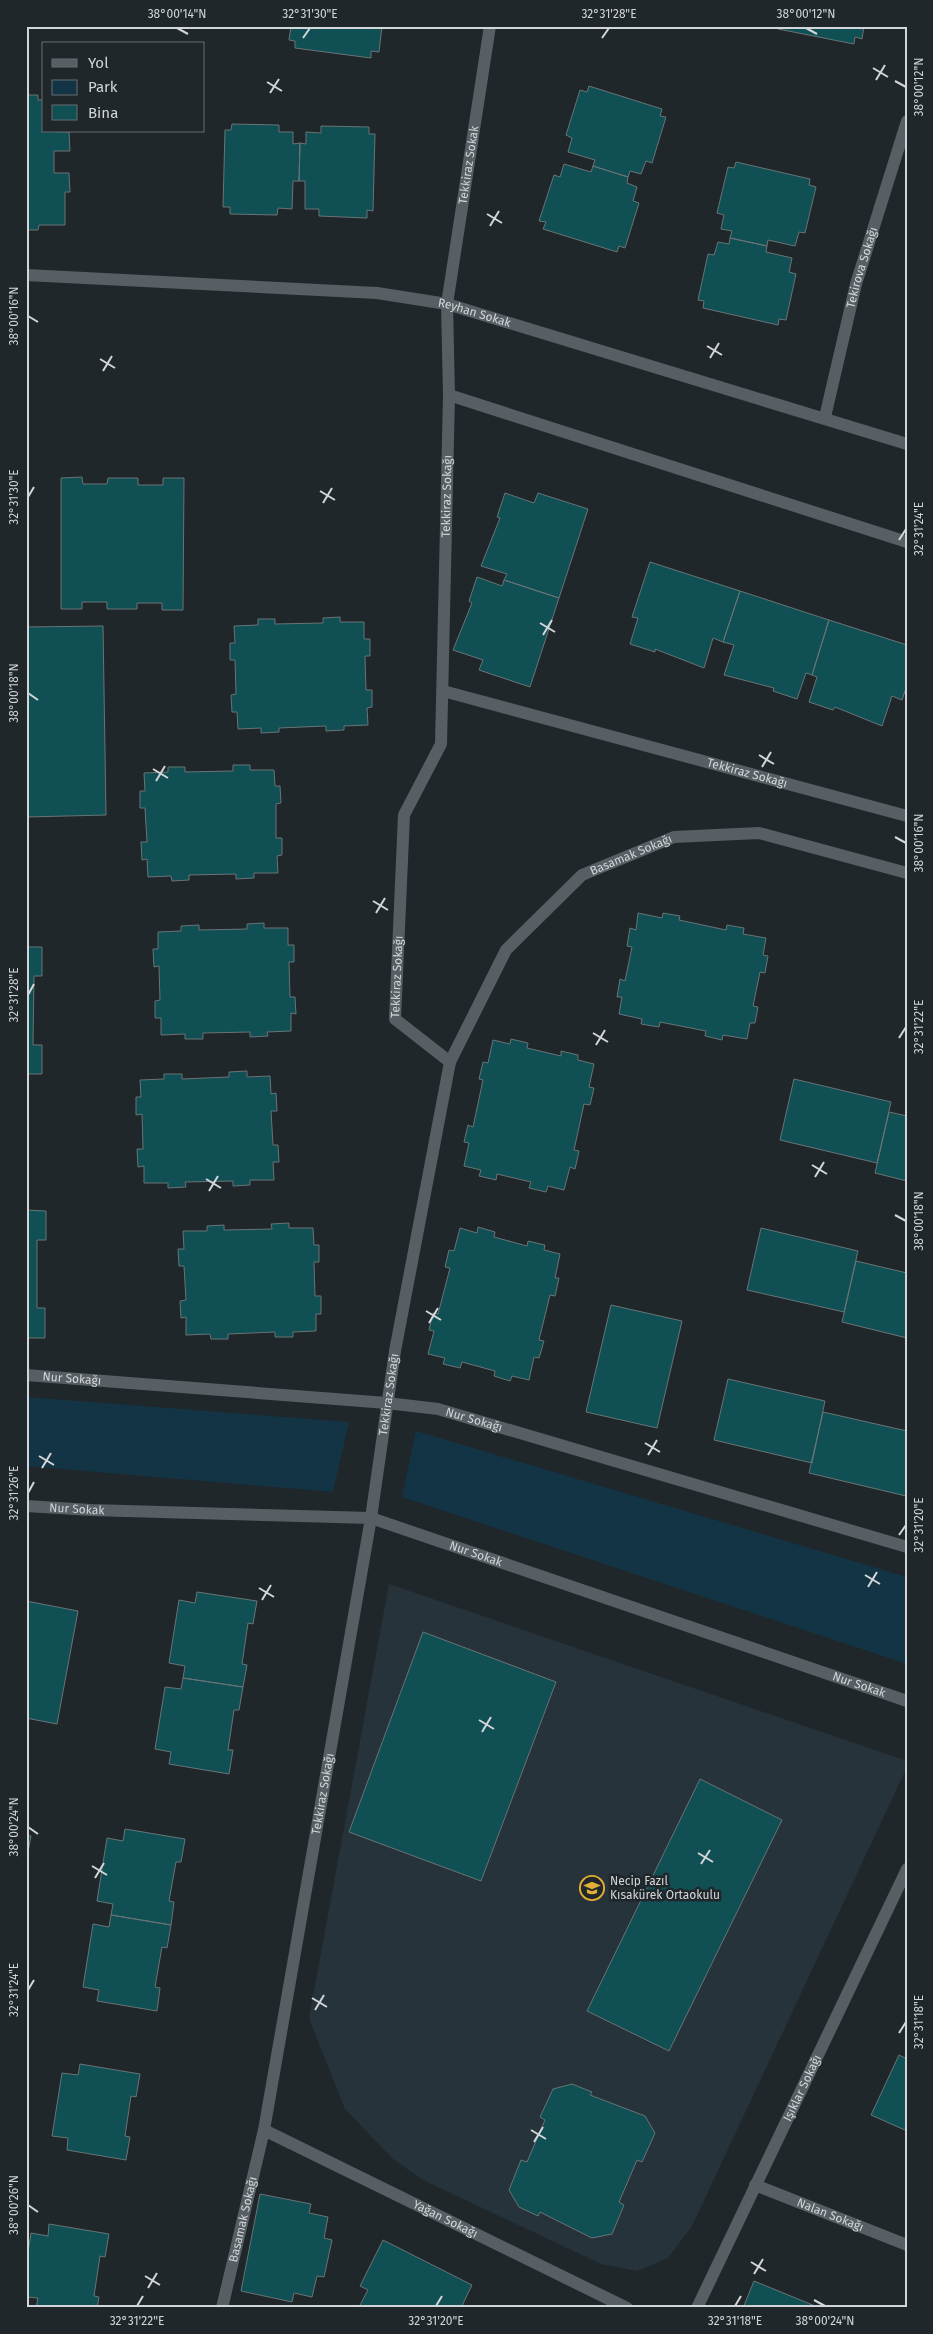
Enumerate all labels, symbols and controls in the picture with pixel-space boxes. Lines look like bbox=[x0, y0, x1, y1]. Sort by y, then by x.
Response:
text: 38°00'14"N bbox=[148, 7, 206, 21]
text: 32°31'30"E bbox=[282, 7, 338, 21]
text: 32°31'28"E bbox=[581, 7, 637, 21]
text: 38°00'12"N bbox=[777, 7, 835, 21]
legend bbox=[42, 42, 205, 132]
text: Yol bbox=[88, 54, 109, 72]
text: 38°00'12"N bbox=[912, 58, 926, 116]
text: Park bbox=[88, 78, 118, 96]
text: Bina bbox=[88, 104, 118, 122]
street label: Tekkiraz Sokak bbox=[456, 124, 482, 205]
street label: Tekirova Sokağı bbox=[844, 225, 880, 309]
text: 38°00'16"N bbox=[7, 286, 21, 346]
street label: Reyhan Sokak bbox=[437, 296, 513, 330]
street label: Tekkiraz Sokağı bbox=[439, 455, 455, 538]
text: 32°31'30"E bbox=[7, 469, 21, 525]
text: 32°31'24"E bbox=[912, 502, 926, 556]
text: 38°00'18"N bbox=[7, 663, 21, 723]
street label: Tekkiraz Sokağı bbox=[705, 755, 789, 790]
text: 38°00'16"N bbox=[912, 813, 926, 873]
street label: Basamak Sokağı bbox=[588, 832, 674, 878]
street label: Tekkiraz Sokağı bbox=[388, 935, 406, 1018]
text: 32°31'28"E bbox=[7, 967, 21, 1023]
text: 32°31'22"E bbox=[912, 1000, 926, 1054]
text: 38°00'18"N bbox=[912, 1191, 926, 1251]
street label: Tekkiraz Sokağı bbox=[376, 1353, 402, 1436]
street label: Nur Sokağı bbox=[42, 1369, 102, 1388]
street label: Nur Sokağı bbox=[444, 1405, 504, 1435]
text: 32°31'26"E bbox=[7, 1466, 21, 1520]
text: 32°31'20"E bbox=[912, 1497, 926, 1553]
street label: Nur Sokak bbox=[49, 1500, 106, 1517]
street label: Nur Sokak bbox=[447, 1538, 505, 1570]
street label: Nur Sokak bbox=[831, 1669, 888, 1700]
street label: Tekkiraz Sokağı bbox=[309, 1752, 337, 1836]
text: 38°00'24"N bbox=[7, 1797, 21, 1857]
place label: Necip Fazıl Kısakürek Ortaokulu bbox=[610, 1874, 720, 1902]
school or university icon: Necip Fazıl Kısakürek Ortaokulu bbox=[579, 1875, 605, 1901]
text: 32°31'24"E bbox=[7, 1963, 21, 2017]
text: 32°31'18"E bbox=[912, 1995, 926, 2049]
street label: Işıklar Sokağı bbox=[780, 2052, 824, 2123]
text: 38°00'26"N bbox=[7, 2175, 21, 2235]
street label: Basamak Sokağı bbox=[226, 2175, 260, 2264]
street label: Nalan Sokağı bbox=[795, 2195, 866, 2234]
street label: Yağan Sokağı bbox=[411, 2197, 480, 2241]
text: 32°31'22"E bbox=[110, 2314, 164, 2328]
text: 32°31'20"E bbox=[408, 2314, 464, 2328]
text: 32°31'18"E bbox=[708, 2314, 762, 2328]
text: 38°00'24"N bbox=[795, 2314, 855, 2328]

